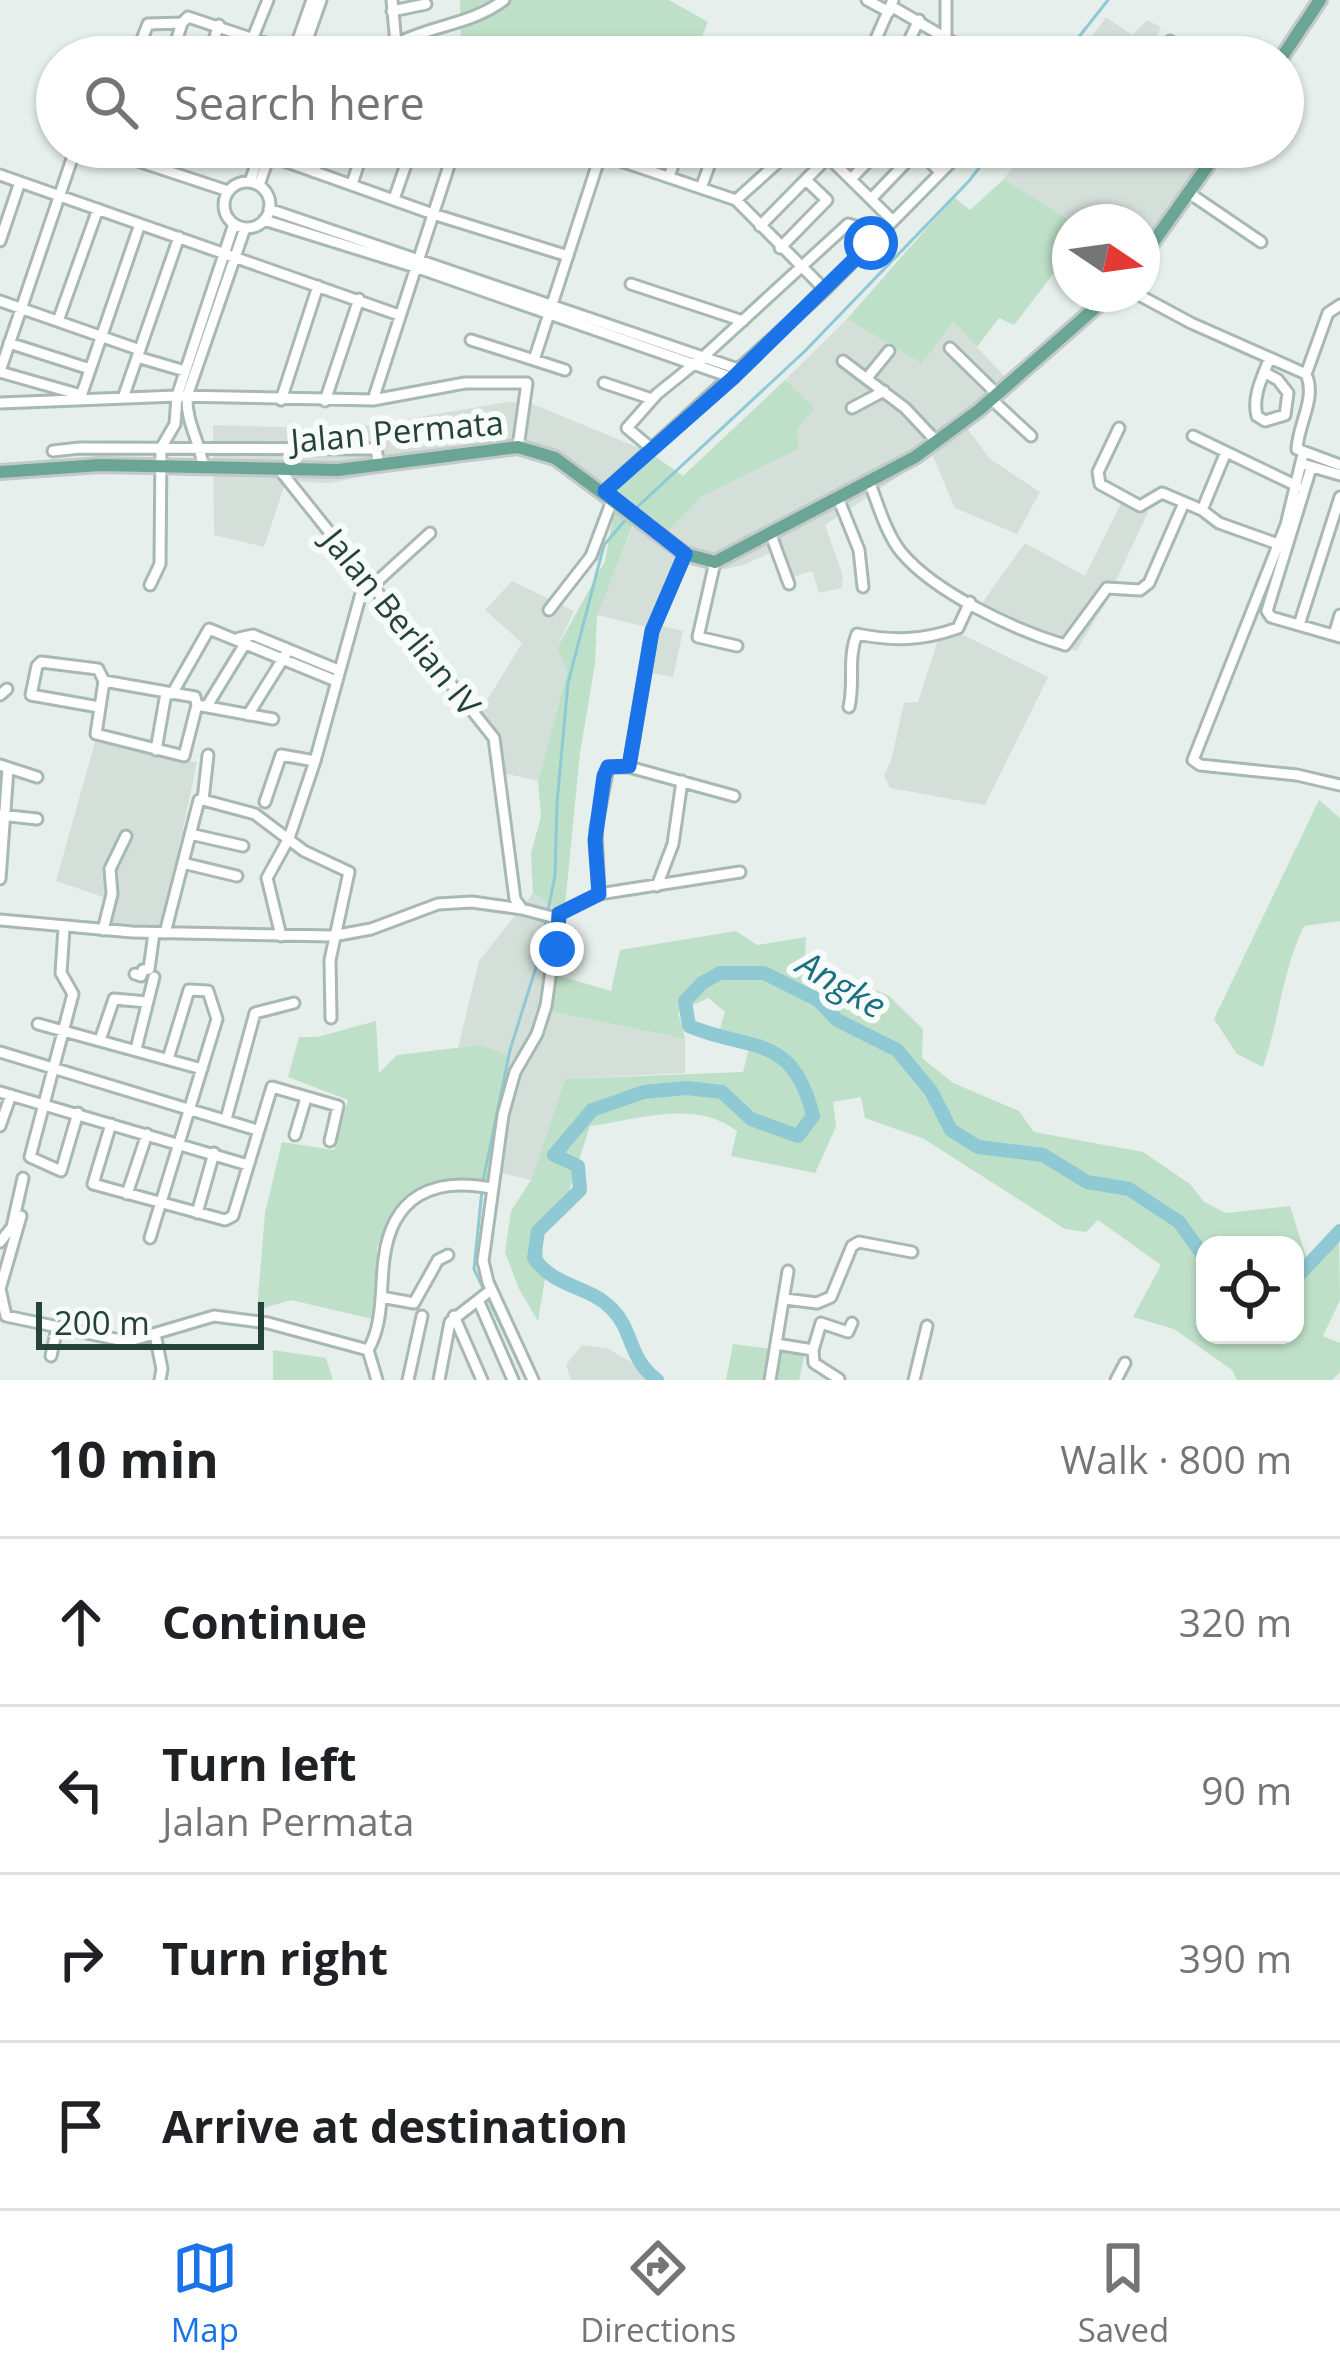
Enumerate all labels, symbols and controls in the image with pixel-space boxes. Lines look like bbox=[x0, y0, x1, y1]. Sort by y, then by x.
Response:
search box bbox=[36, 36, 1304, 168]
icon: search bbox=[78, 69, 144, 135]
text: Search here bbox=[174, 72, 425, 133]
north arrow bbox=[1052, 204, 1160, 312]
route start bbox=[844, 216, 898, 270]
street label: Jalan Permata bbox=[286, 399, 505, 463]
street label: Jalan Berlian IV bbox=[311, 517, 492, 725]
route end bbox=[530, 922, 584, 976]
water label: Angke bbox=[786, 937, 895, 1030]
map controls bbox=[1196, 1236, 1304, 1344]
button: locate bbox=[1196, 1236, 1304, 1344]
scale bar bbox=[36, 1296, 264, 1349]
text: 200 m bbox=[54, 1300, 150, 1345]
text: 10 min bbox=[48, 1423, 219, 1493]
text: Walk · 800 m bbox=[1060, 1432, 1292, 1485]
icon: ahead bbox=[48, 1589, 114, 1655]
text: Continue bbox=[162, 1591, 367, 1652]
text: 320 m bbox=[1179, 1595, 1292, 1648]
text: Turn left bbox=[162, 1733, 357, 1794]
icon: left bbox=[48, 1757, 114, 1823]
text: 90 m bbox=[1201, 1763, 1292, 1816]
text: Jalan Permata bbox=[162, 1794, 414, 1847]
icon: right bbox=[48, 1925, 114, 1991]
text: Turn right bbox=[162, 1927, 388, 1988]
text: 390 m bbox=[1179, 1931, 1292, 1984]
icon: arrive bbox=[48, 2093, 114, 2159]
text: Arrive at destination bbox=[162, 2095, 628, 2156]
tab: Map bbox=[171, 2235, 239, 2352]
tab: Directions bbox=[580, 2235, 736, 2352]
tab: Saved bbox=[1078, 2235, 1169, 2352]

